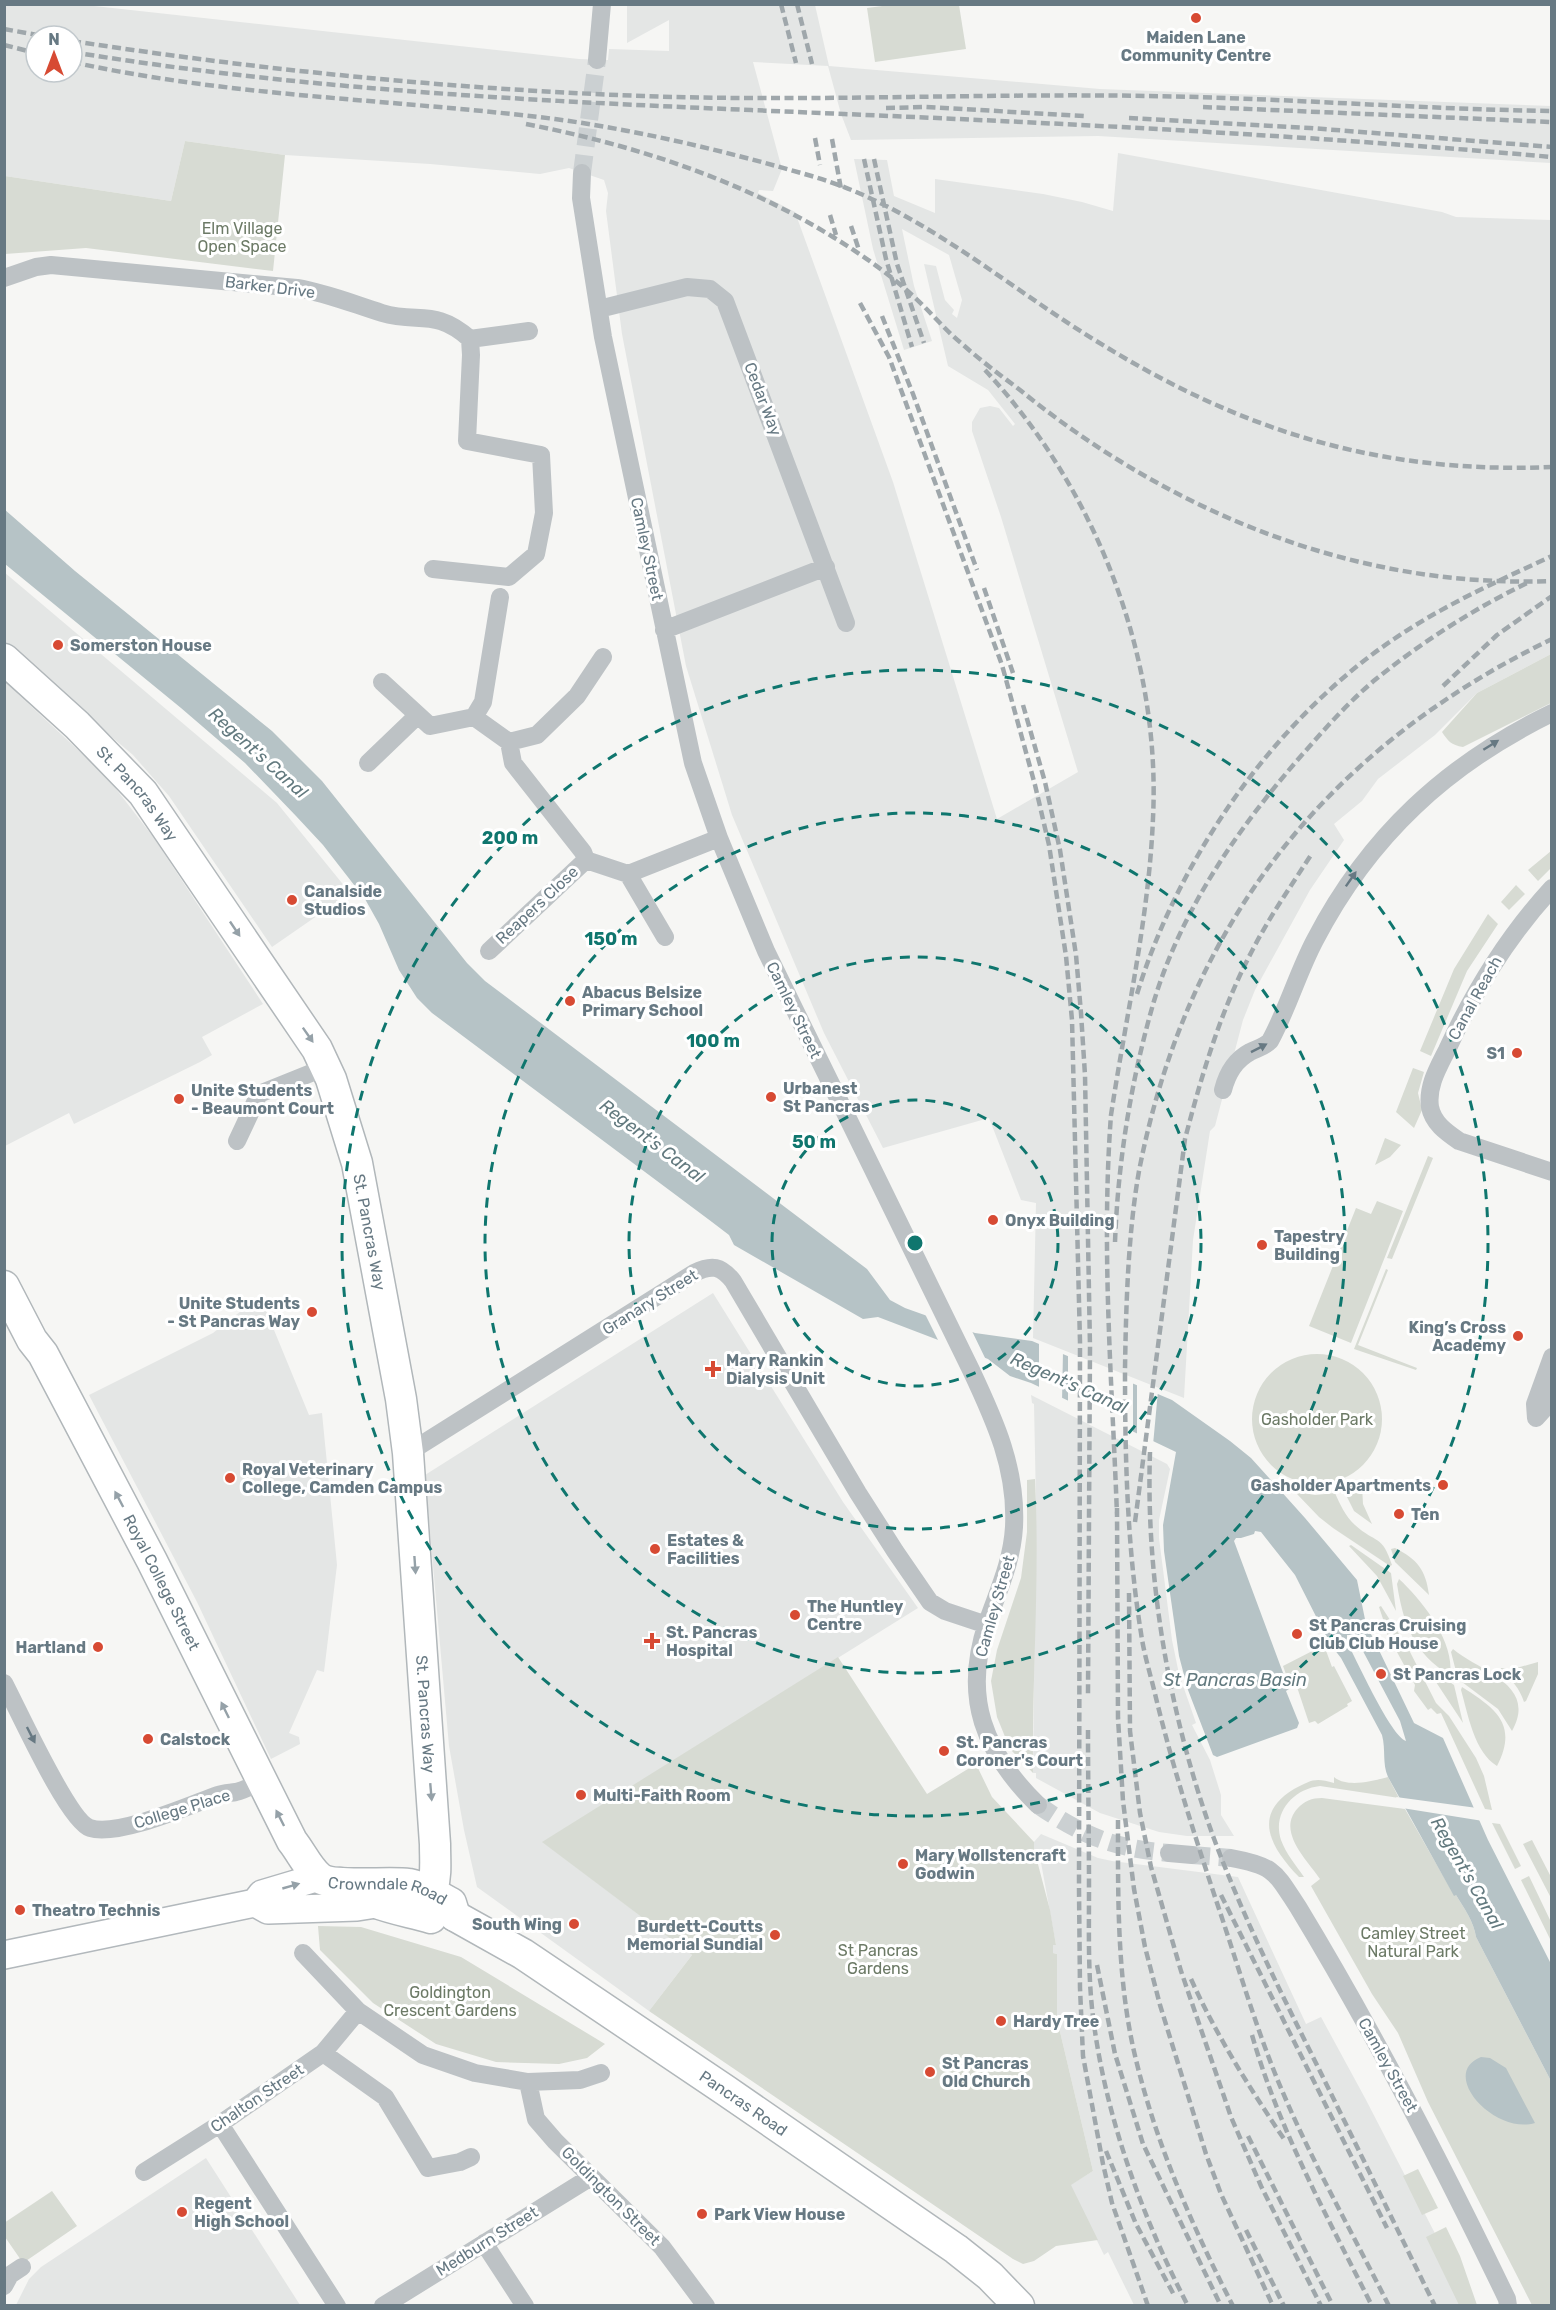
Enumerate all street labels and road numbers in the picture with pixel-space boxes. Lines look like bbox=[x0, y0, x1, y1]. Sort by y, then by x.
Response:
street label: Barker Drive bbox=[224, 272, 316, 302]
street label: Cedar Way bbox=[740, 360, 786, 439]
street label: Camley Street bbox=[627, 496, 667, 602]
street label: St. Pancras Way bbox=[93, 742, 182, 845]
street label: Reapers Close bbox=[492, 862, 582, 948]
street label: Canal Reach bbox=[1444, 953, 1506, 1043]
street label: Camley Street bbox=[762, 959, 826, 1061]
street label: St. Pancras Way bbox=[350, 1172, 390, 1292]
street label: Granary Street bbox=[599, 1265, 701, 1339]
street label: Royal College Street bbox=[120, 1511, 204, 1653]
street label: Camley Street bbox=[971, 1553, 1019, 1659]
street label: St. Pancras Way bbox=[412, 1654, 440, 1774]
street label: College Place bbox=[132, 1785, 233, 1833]
street label: Crowndale Road bbox=[327, 1872, 451, 1909]
street label: Camley Street bbox=[1354, 2015, 1422, 2115]
street label: Chalton Street bbox=[207, 2060, 307, 2136]
street label: Pancras Road bbox=[696, 2066, 791, 2140]
street label: Goldington Street bbox=[558, 2143, 664, 2249]
street label: Medburn Street bbox=[433, 2202, 541, 2280]

